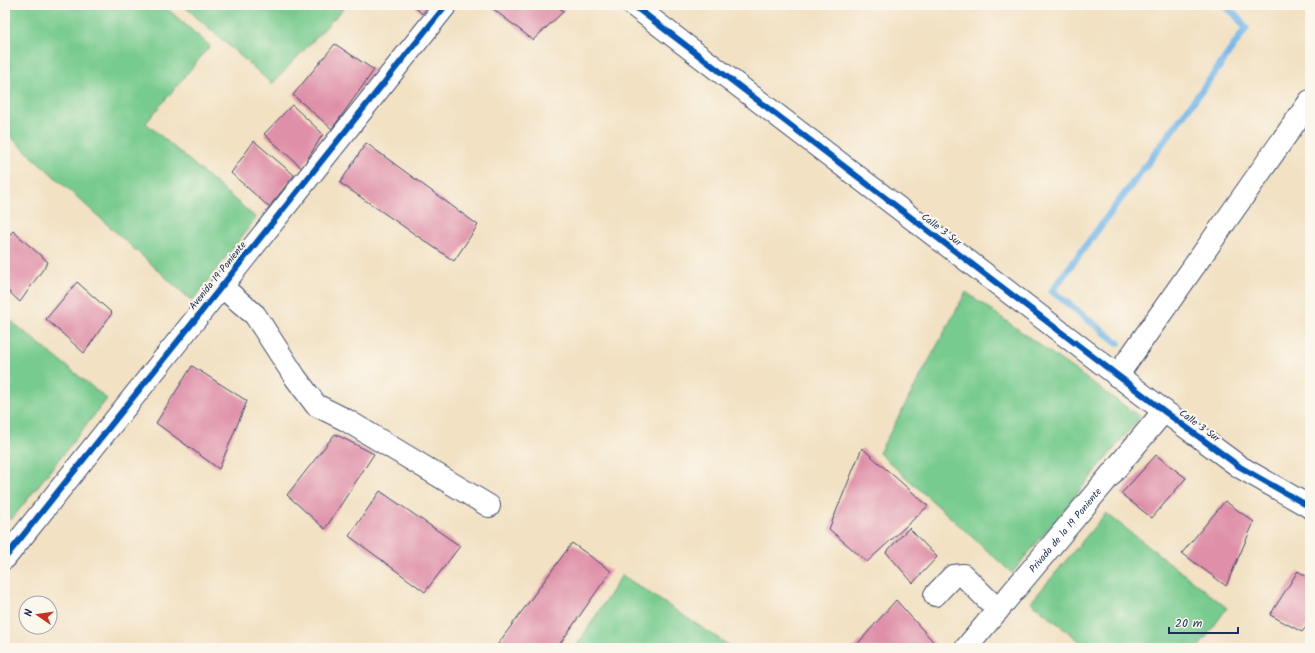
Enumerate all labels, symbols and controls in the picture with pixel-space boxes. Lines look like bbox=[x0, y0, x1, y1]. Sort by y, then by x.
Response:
street label: Calle 3 Sur bbox=[918, 209, 966, 251]
street label: Avenida 19 Poniente bbox=[185, 238, 251, 313]
street label: Calle 3 Sur bbox=[1176, 405, 1224, 447]
street label: Privada de la 19 Poniente bbox=[1025, 484, 1106, 576]
north arrow bbox=[18, 595, 58, 635]
text: N bbox=[20, 608, 39, 618]
scale bar bbox=[1169, 609, 1238, 635]
text: 20 m bbox=[1175, 614, 1203, 633]

